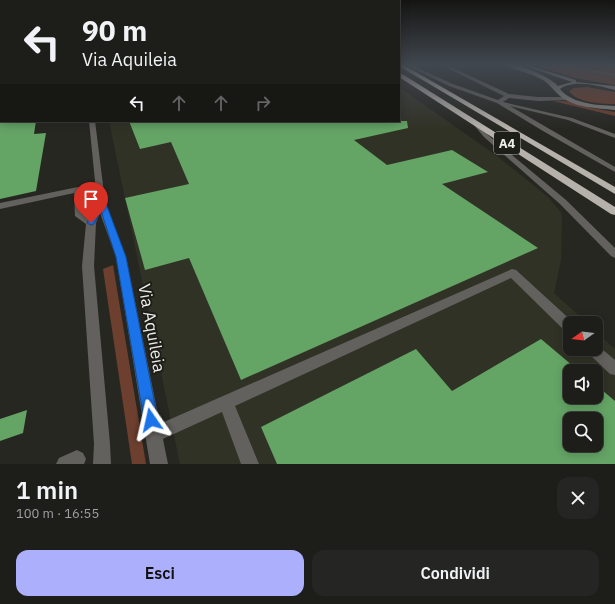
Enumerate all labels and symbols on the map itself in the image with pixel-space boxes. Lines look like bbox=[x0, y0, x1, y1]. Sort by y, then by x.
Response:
road number: A4 bbox=[494, 132, 520, 154]
pin bbox=[74, 182, 108, 223]
street label: Via Aquileia bbox=[133, 282, 171, 374]
north arrow bbox=[563, 316, 603, 356]
position arrow bbox=[130, 399, 172, 441]

